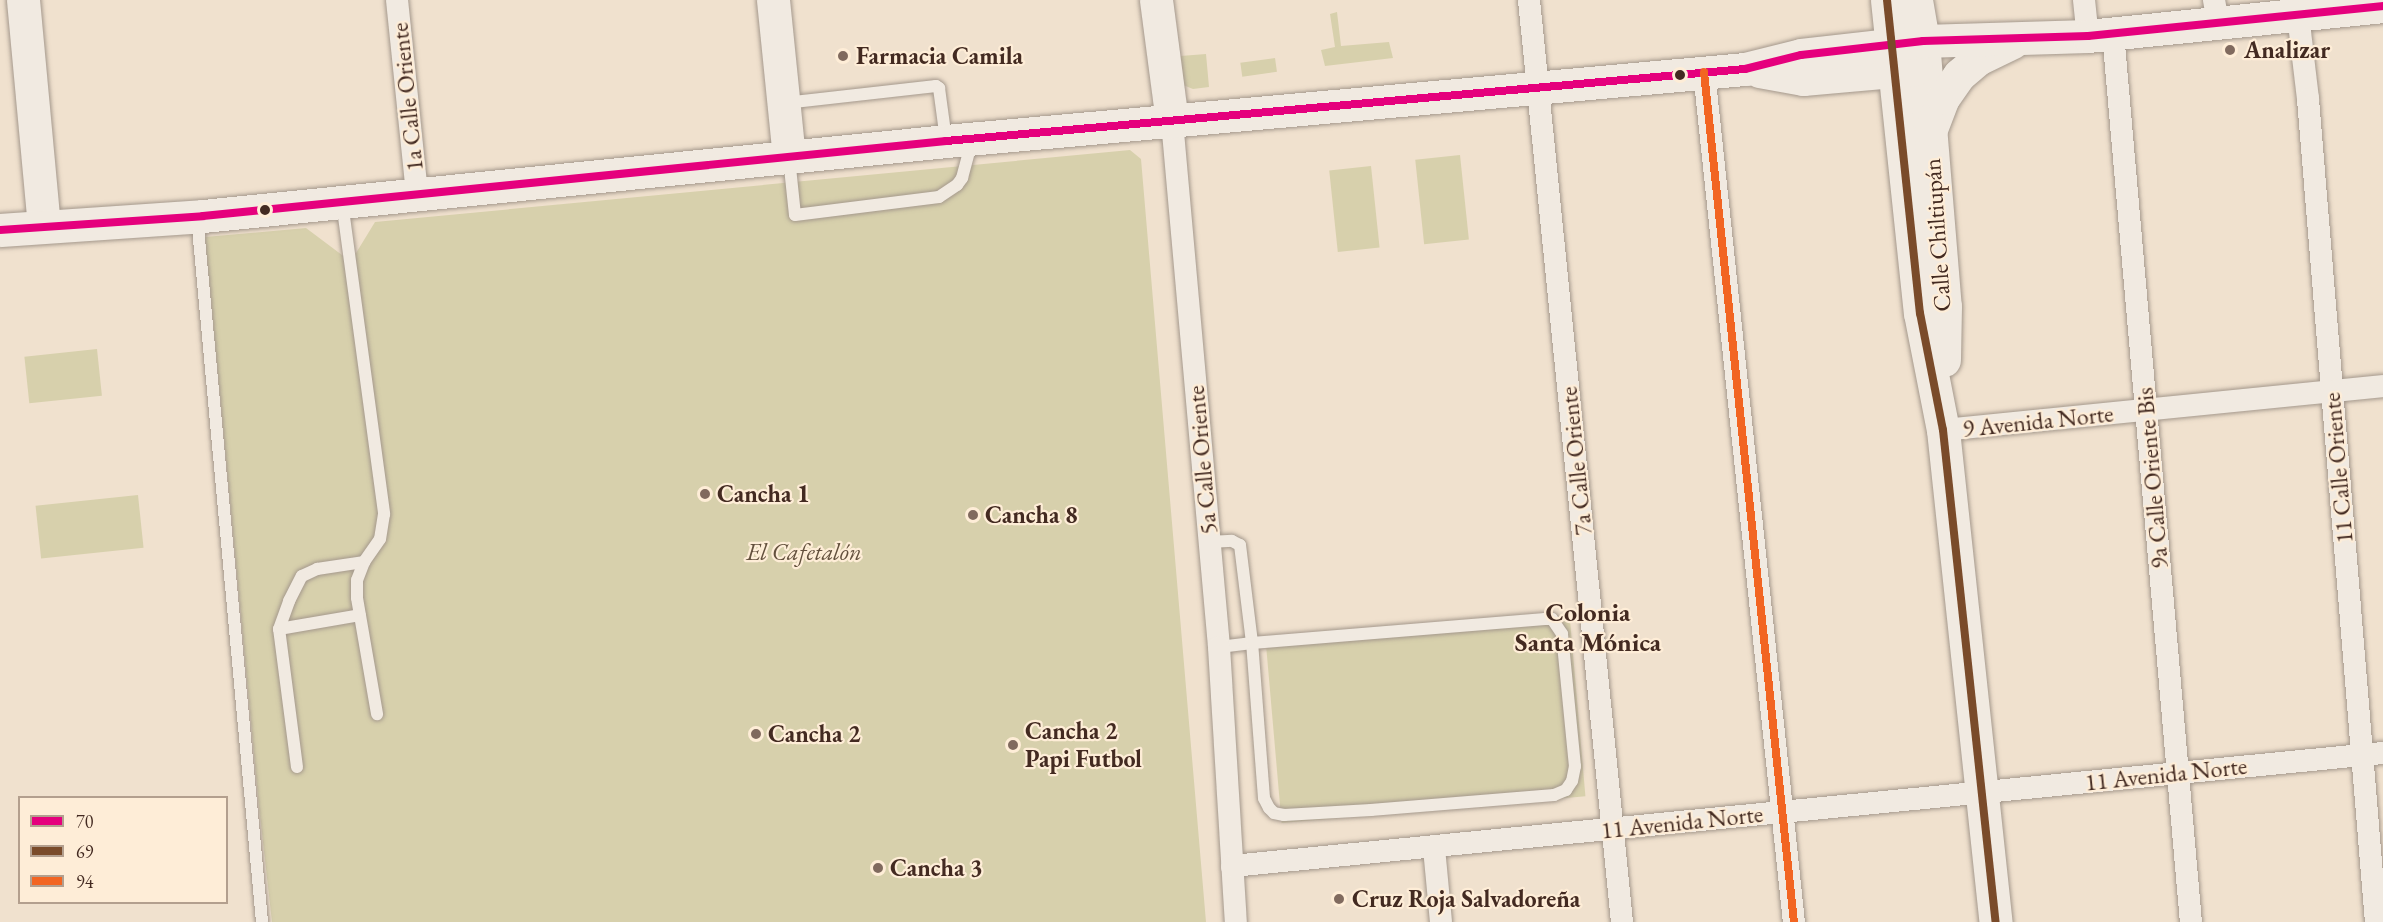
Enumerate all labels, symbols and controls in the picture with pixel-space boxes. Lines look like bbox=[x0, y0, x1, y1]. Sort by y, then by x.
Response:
street label: 1a Calle Oriente bbox=[385, 21, 429, 173]
place label: Analizar bbox=[2244, 36, 2330, 64]
marker: Analizar bbox=[2221, 41, 2239, 59]
place label: Farmacia Camila bbox=[856, 42, 1023, 70]
marker: Farmacia Camila bbox=[834, 47, 852, 65]
unlabelled marker bbox=[1674, 69, 1686, 81]
street label: Calle Chiltiupán bbox=[1917, 157, 1957, 313]
unlabelled marker bbox=[259, 204, 271, 216]
street label: 5a Calle Oriente bbox=[1181, 384, 1223, 536]
street label: 7a Calle Oriente bbox=[1554, 385, 1598, 537]
street label: 9a Calle Oriente Bis bbox=[2130, 386, 2174, 570]
street label: 11 Calle Oriente bbox=[2317, 391, 2359, 545]
street label: 9 Avenida Norte bbox=[1961, 399, 2115, 443]
place label: Cancha 1 bbox=[717, 480, 810, 508]
marker: Cancha 1 bbox=[698, 487, 712, 501]
place label: Cancha 8 bbox=[985, 501, 1078, 529]
marker: Cancha 8 bbox=[966, 508, 980, 522]
park label: El Cafetalón bbox=[746, 538, 862, 566]
district label: Colonia Santa Mónica bbox=[1515, 597, 1661, 658]
place label: Cancha 2 Papi Futbol bbox=[1025, 717, 1142, 773]
place label: Cancha 2 bbox=[768, 720, 861, 748]
marker: Cancha 2 bbox=[749, 727, 763, 741]
marker: Cancha 2 Papi Futbol bbox=[1006, 738, 1020, 752]
street label: 11 Avenida Norte bbox=[2083, 751, 2249, 797]
legend bbox=[18, 796, 228, 904]
street label: 11 Avenida Norte bbox=[1599, 799, 1765, 845]
text: 70 bbox=[76, 810, 93, 833]
text: 69 bbox=[76, 840, 93, 863]
place label: Cancha 3 bbox=[890, 854, 983, 882]
marker: Cancha 3 bbox=[871, 861, 885, 875]
text: 94 bbox=[76, 870, 93, 893]
place label: Cruz Roja Salvadoreña bbox=[1352, 885, 1580, 913]
marker: Cruz Roja Salvadoreña bbox=[1330, 890, 1348, 908]

